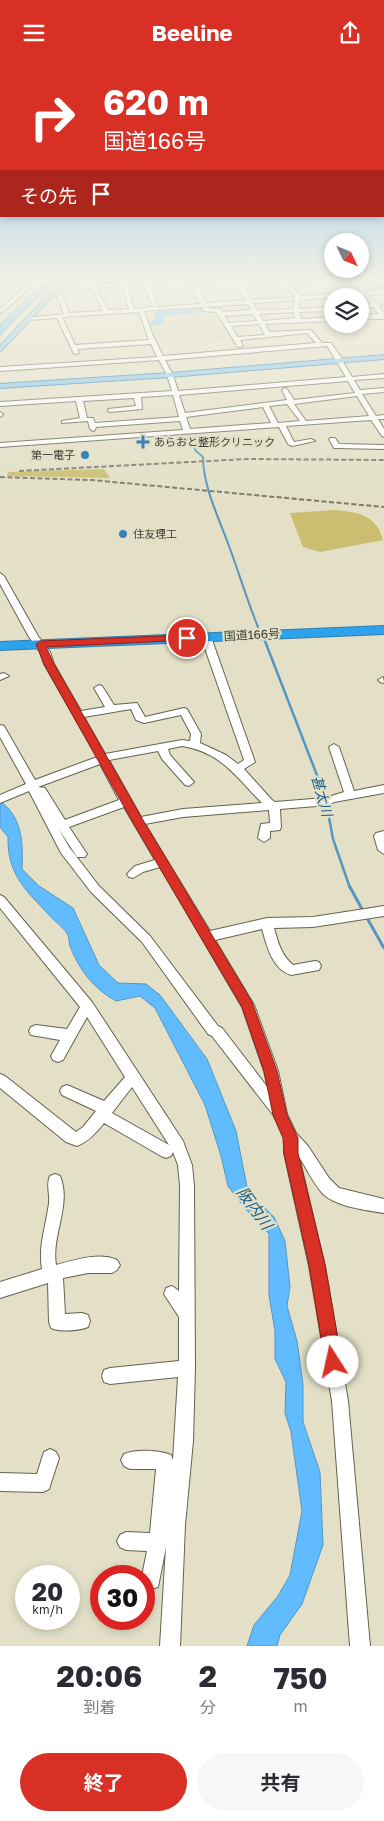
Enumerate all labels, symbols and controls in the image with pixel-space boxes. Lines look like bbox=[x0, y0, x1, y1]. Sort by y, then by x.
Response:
icon: menu bbox=[20, 19, 48, 47]
text: Beeline bbox=[151, 19, 233, 46]
icon: share bbox=[336, 19, 364, 47]
text: 620 m bbox=[103, 81, 209, 123]
icon: right bbox=[20, 85, 85, 150]
text: 国道166号 bbox=[103, 127, 206, 154]
icon: arrive bbox=[87, 180, 115, 208]
text: その先 bbox=[20, 184, 77, 207]
north arrow bbox=[324, 233, 369, 277]
map controls bbox=[324, 233, 369, 333]
button: layers bbox=[324, 288, 369, 333]
marker: あらおと整形クリニック bbox=[136, 435, 150, 449]
place label: あらおと整形クリニック bbox=[154, 435, 275, 448]
place label: 第一電子 bbox=[31, 448, 75, 461]
marker: 第一電子 bbox=[79, 449, 91, 461]
place label: 住友理工 bbox=[133, 527, 177, 540]
marker: 住友理工 bbox=[117, 528, 129, 540]
pin bbox=[166, 617, 208, 659]
icon: arrive bbox=[173, 624, 201, 652]
street label: 国道166号 bbox=[223, 626, 280, 643]
water label: 甚太川 bbox=[309, 773, 337, 820]
water label: 阪内川 bbox=[233, 1183, 278, 1235]
position arrow bbox=[306, 1335, 358, 1387]
speed limit sign: 30 bbox=[90, 1565, 155, 1630]
text: 20 bbox=[32, 1576, 63, 1607]
text: km/h bbox=[32, 1602, 63, 1617]
text: 20:06 bbox=[56, 1658, 142, 1694]
text: 2 bbox=[199, 1658, 217, 1694]
text: 750 bbox=[273, 1660, 328, 1696]
text: m bbox=[293, 1696, 308, 1716]
text: 到着 bbox=[83, 1697, 115, 1717]
text: 分 bbox=[200, 1697, 216, 1717]
button: 終了 bbox=[20, 1753, 187, 1811]
button: 共有 bbox=[197, 1753, 364, 1811]

